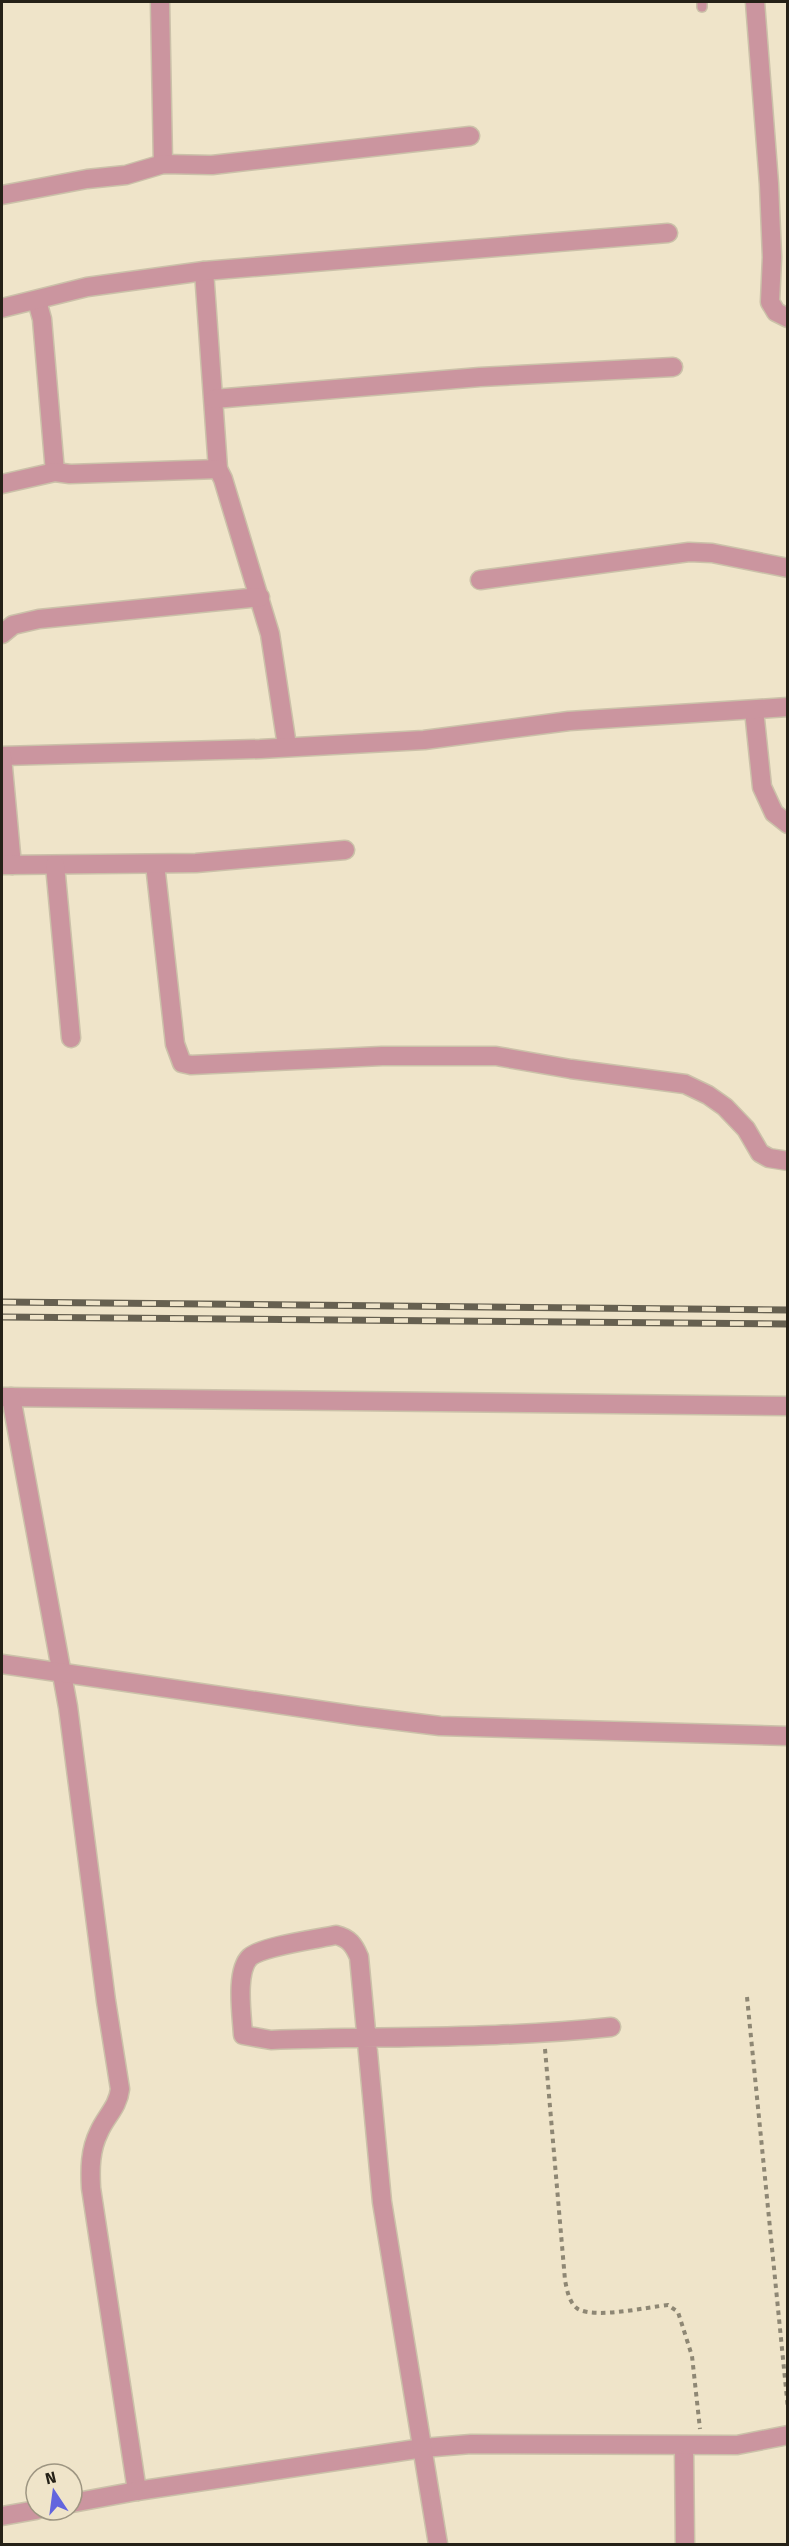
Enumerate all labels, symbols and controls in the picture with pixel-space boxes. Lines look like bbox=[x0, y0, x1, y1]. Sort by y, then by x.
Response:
north arrow bbox=[24, 2462, 84, 2522]
text: N bbox=[43, 2467, 58, 2488]

